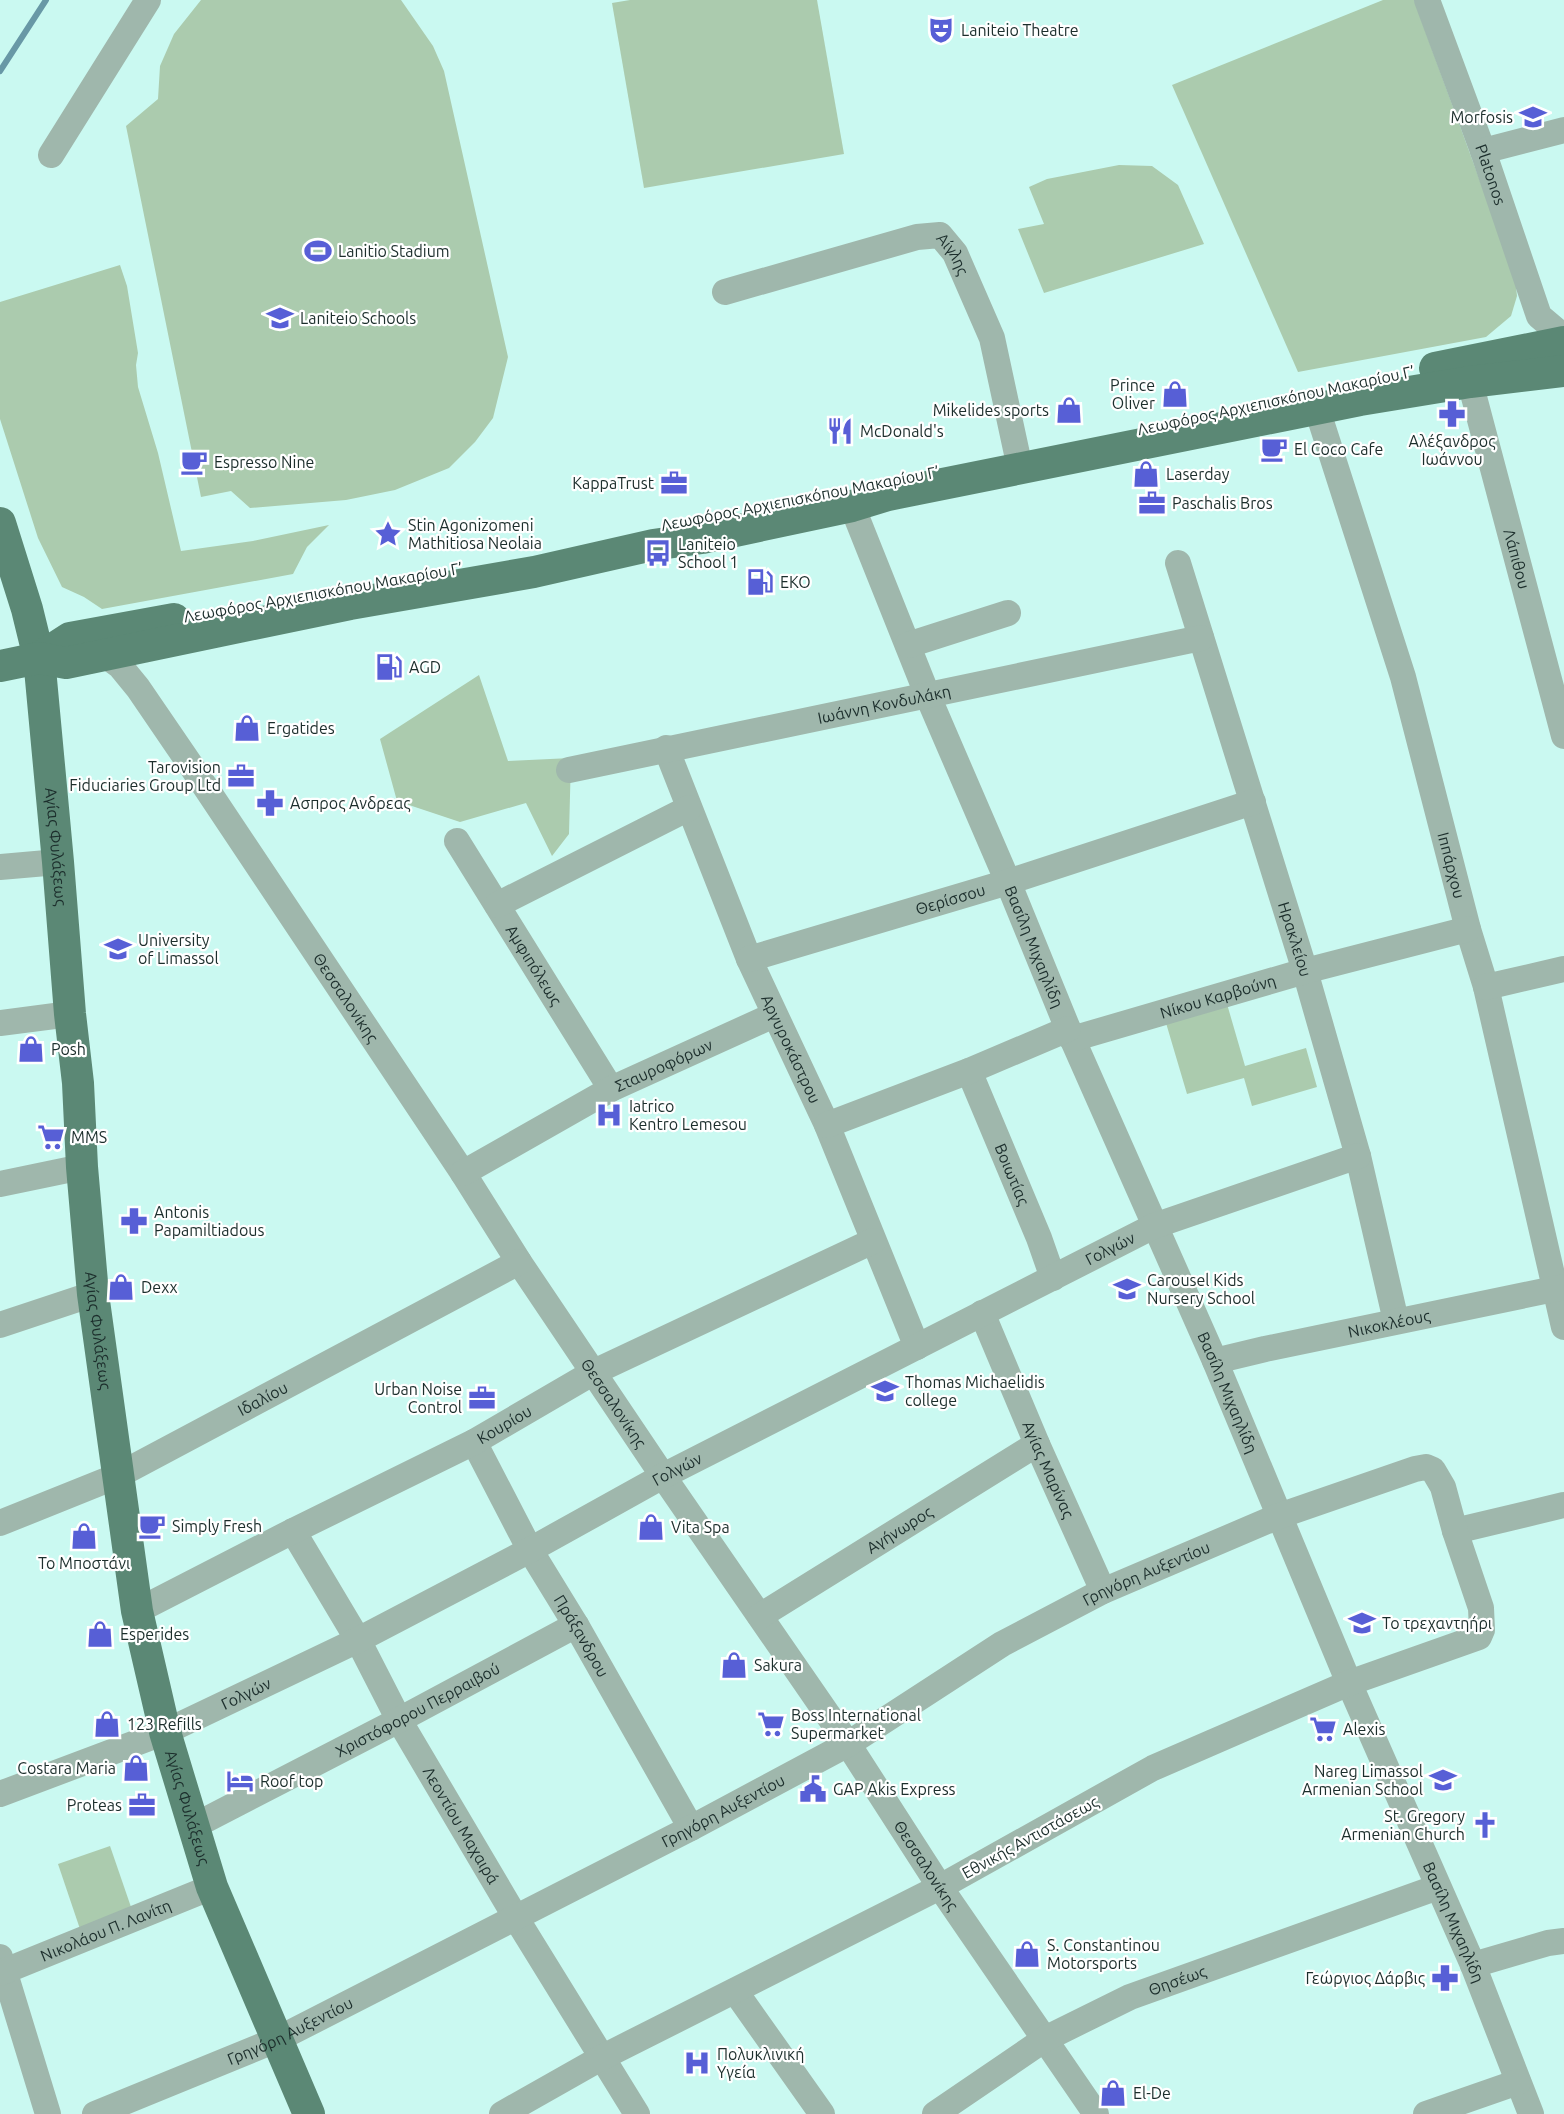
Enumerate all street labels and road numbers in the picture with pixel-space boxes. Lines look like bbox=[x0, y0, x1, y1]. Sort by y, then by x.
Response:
street label: Platonos bbox=[1472, 142, 1510, 207]
street label: Αίγλης bbox=[933, 229, 972, 278]
street label: Λεωφόρος Αρχιεπισκόπου Μακαρίου Γ’ bbox=[1136, 362, 1417, 439]
street label: Λεωφόρος Αρχιεπισκόπου Μακαρίου Γ’ bbox=[659, 462, 941, 535]
street label: Λάπιθου bbox=[1500, 527, 1534, 591]
street label: Λεωφόρος Αρχιεπισκόπου Μακαρίου Γ’ bbox=[182, 559, 464, 626]
street label: Ιωάννη Κονδυλάκη bbox=[816, 681, 952, 727]
street label: Αγίας Φυλάξεως bbox=[42, 786, 70, 907]
street label: Ιππάρχου bbox=[1434, 830, 1469, 900]
street label: Θερίσσου bbox=[913, 880, 987, 918]
street label: Βασίλη Μιχαηλίδη bbox=[1002, 883, 1067, 1010]
street label: Ηρακλείου bbox=[1275, 900, 1315, 979]
street label: Αμφιπόλεως bbox=[502, 922, 566, 1009]
street label: Θεσσαλονίκης bbox=[310, 950, 382, 1046]
street label: Νίκου Καρβούνη bbox=[1158, 971, 1278, 1022]
street label: Αργυροκάστρου bbox=[758, 992, 824, 1106]
street label: Σταυροφόρων bbox=[612, 1035, 715, 1095]
street label: Βοιωτίας bbox=[991, 1141, 1033, 1208]
street label: Γολγών bbox=[1082, 1228, 1138, 1268]
street label: Αγίας Φυλάξεως bbox=[82, 1271, 115, 1391]
street label: Νικοκλέους bbox=[1346, 1306, 1432, 1341]
street label: Βασίλη Μιχαηλίδη bbox=[1194, 1329, 1261, 1456]
street label: Θεσσαλονίκης bbox=[578, 1355, 650, 1452]
street label: Ιδαλίου bbox=[235, 1378, 291, 1419]
street label: Κουρίου bbox=[474, 1401, 535, 1447]
street label: Αγίας Μαρίνας bbox=[1019, 1418, 1078, 1521]
street label: Γολγών bbox=[649, 1449, 705, 1489]
street label: Αγήνωρος bbox=[863, 1502, 936, 1557]
street label: Γρηγόρη Αυξεντίου bbox=[1080, 1538, 1212, 1609]
street label: Πράξανδρου bbox=[551, 1592, 613, 1680]
street label: Χριστόφορου Περραιβού bbox=[332, 1659, 503, 1760]
street label: Γολγών bbox=[218, 1674, 274, 1713]
street label: Αγίας Φυλάξεως bbox=[162, 1748, 214, 1867]
street label: Λεοντίου Μαχαιρά bbox=[420, 1763, 503, 1887]
street label: Γρηγόρη Αυξεντίου bbox=[658, 1771, 788, 1851]
street label: Εθνικής Αντιστάσεως bbox=[959, 1792, 1102, 1883]
street label: Θεσσαλονίκης bbox=[891, 1817, 962, 1914]
street label: Βασίλη Μιχαηλίδη bbox=[1420, 1859, 1488, 1985]
street label: Νικολάου Π. Λανίτη bbox=[38, 1896, 174, 1965]
street label: Θησέως bbox=[1146, 1962, 1209, 1999]
street label: Γρηγόρη Αυξεντίου bbox=[224, 1993, 356, 2068]

